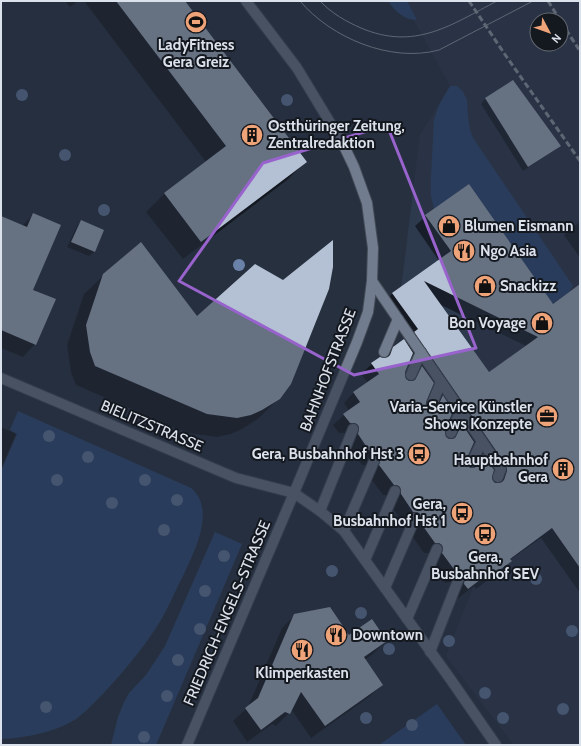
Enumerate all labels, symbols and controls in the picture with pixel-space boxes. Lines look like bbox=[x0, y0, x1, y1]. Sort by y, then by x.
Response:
sports icon: LadyFitness Gera Greiz bbox=[183, 9, 209, 35]
north arrow bbox=[529, 12, 569, 52]
text: N bbox=[549, 31, 564, 46]
place label: LadyFitness Gera Greiz bbox=[158, 36, 234, 71]
place label: Ostthüringer Zeitung, Zentralredaktion bbox=[268, 117, 405, 152]
building icon: Ostthüringer Zeitung, Zentralredaktion bbox=[239, 122, 265, 148]
shop icon: Blumen Eismann bbox=[436, 213, 462, 239]
place label: Blumen Eismann bbox=[464, 217, 574, 235]
restaurant icon: Ngo Asia bbox=[451, 238, 477, 264]
place label: Ngo Asia bbox=[480, 242, 537, 260]
shop icon: Snackizz bbox=[472, 273, 498, 299]
place label: Snackizz bbox=[500, 277, 556, 295]
street label: BAHNHOFSTRASSE bbox=[296, 306, 360, 434]
shop icon: Bon Voyage bbox=[529, 310, 555, 336]
place label: Bon Voyage bbox=[449, 314, 526, 332]
street label: BIELITZSTRASSE bbox=[98, 396, 206, 456]
place label: Varia-Service Künstler Shows Konzepte bbox=[390, 398, 532, 433]
office icon: Varia-Service Künstler Shows Konzepte bbox=[534, 403, 560, 429]
bus stop icon: Gera, Busbahnhof Hst 3 bbox=[406, 441, 432, 467]
place label: Gera, Busbahnhof Hst 3 bbox=[252, 445, 404, 463]
place label: Hauptbahnhof Gera bbox=[453, 451, 549, 486]
building icon: Hauptbahnhof Gera bbox=[550, 456, 576, 482]
place label: Gera, Busbahnhof Hst 1 bbox=[333, 495, 446, 530]
bus stop icon: Gera, Busbahnhof Hst 1 bbox=[449, 500, 475, 526]
street label: FRIEDRICH-ENGELS-STRASSE bbox=[180, 518, 274, 708]
bus stop icon: Gera, Busbahnhof SEV bbox=[472, 521, 498, 547]
place label: Gera, Busbahnhof SEV bbox=[431, 548, 540, 583]
restaurant icon: Downtown bbox=[323, 622, 349, 648]
place label: Downtown bbox=[352, 626, 423, 644]
restaurant icon: Klimperkasten bbox=[289, 637, 315, 663]
place label: Klimperkasten bbox=[255, 664, 349, 682]

